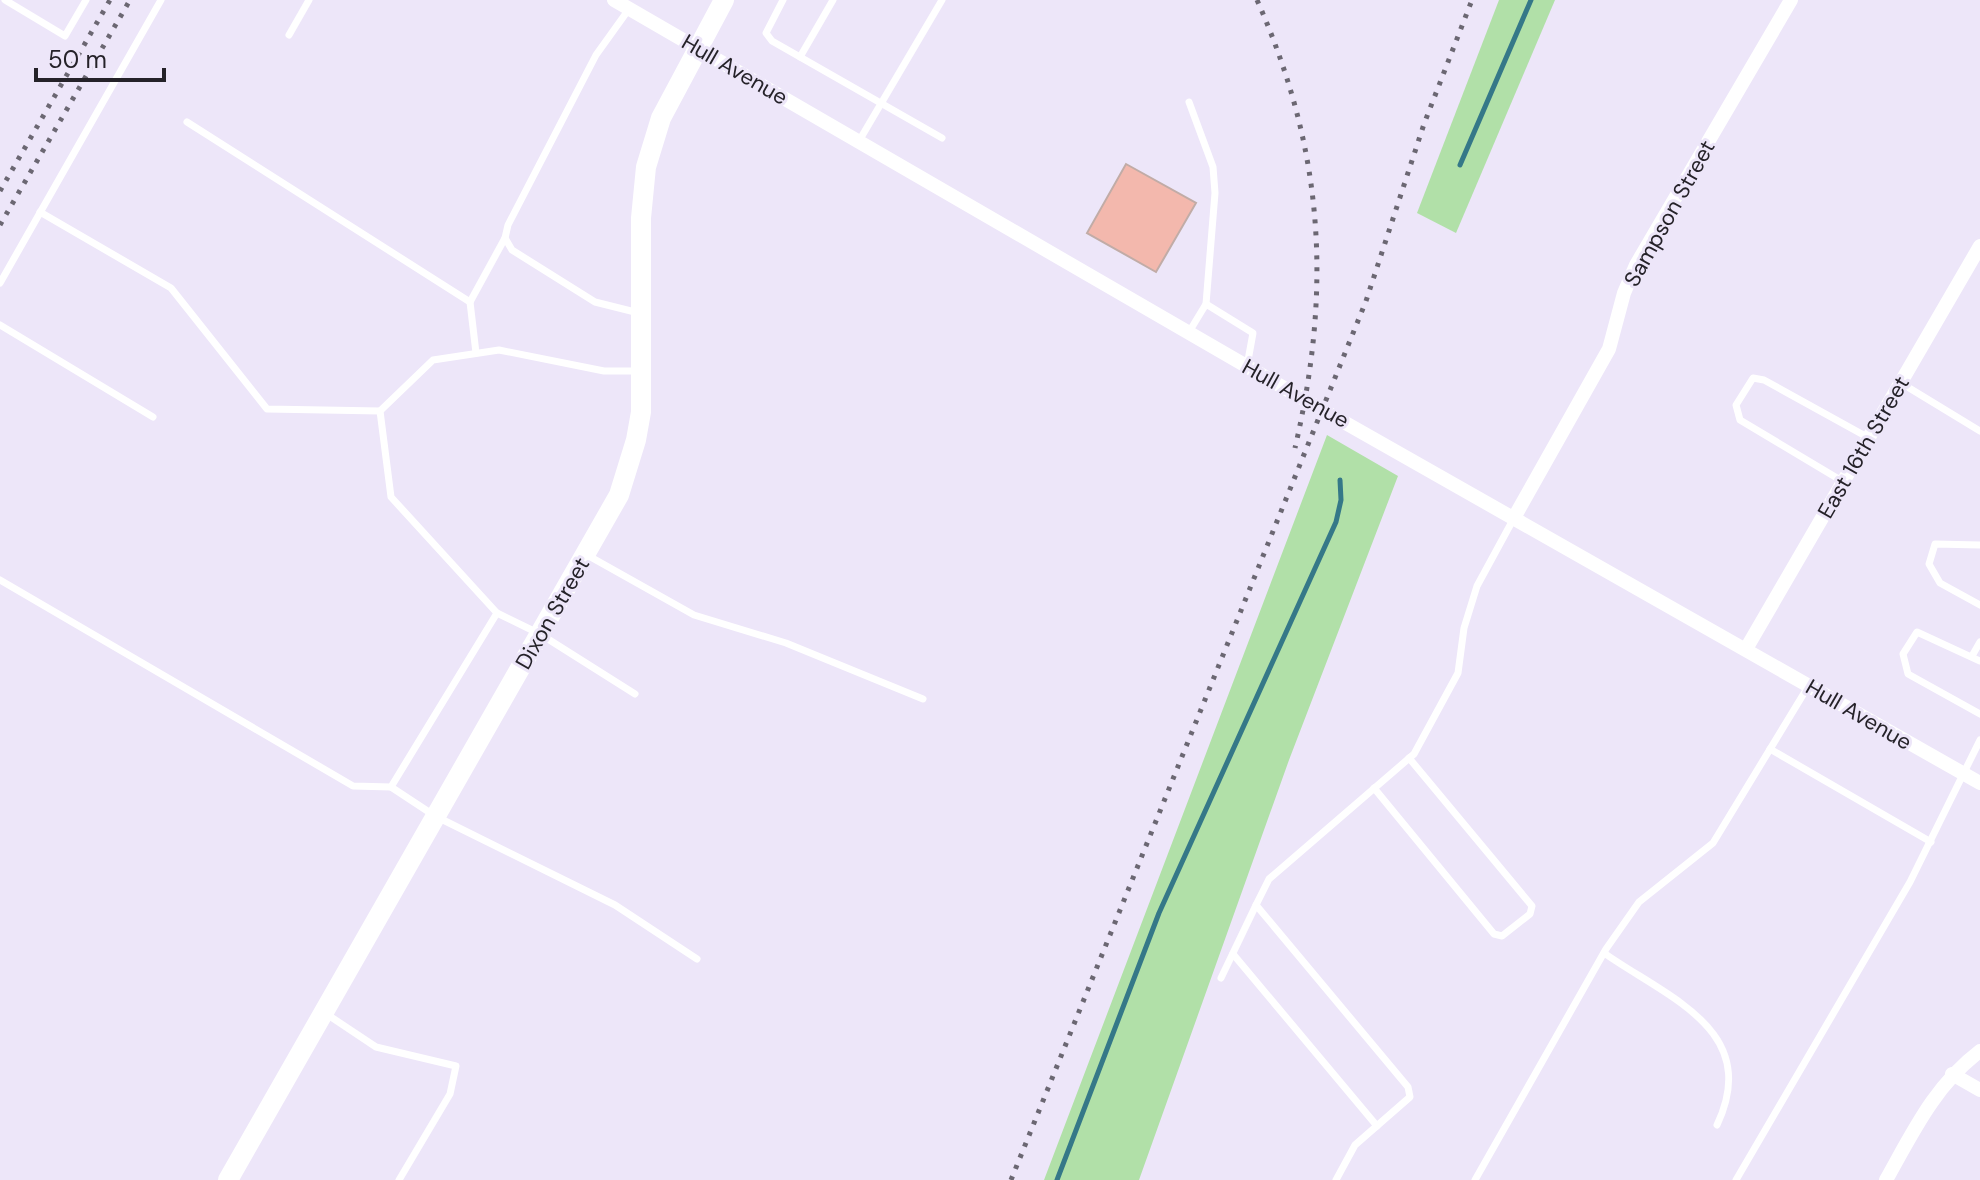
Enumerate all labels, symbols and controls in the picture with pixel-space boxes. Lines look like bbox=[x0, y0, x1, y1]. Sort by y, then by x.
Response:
street label: Hull Avenue bbox=[676, 27, 793, 111]
scale bar bbox=[36, 32, 164, 82]
text: 50 m bbox=[48, 44, 107, 75]
street label: Sampson Street bbox=[1617, 135, 1722, 292]
street label: Hull Avenue bbox=[1237, 352, 1354, 435]
street label: East 16th Street bbox=[1811, 371, 1916, 524]
street label: Dixon Street bbox=[509, 552, 596, 675]
street label: Hull Avenue bbox=[1800, 672, 1917, 756]

